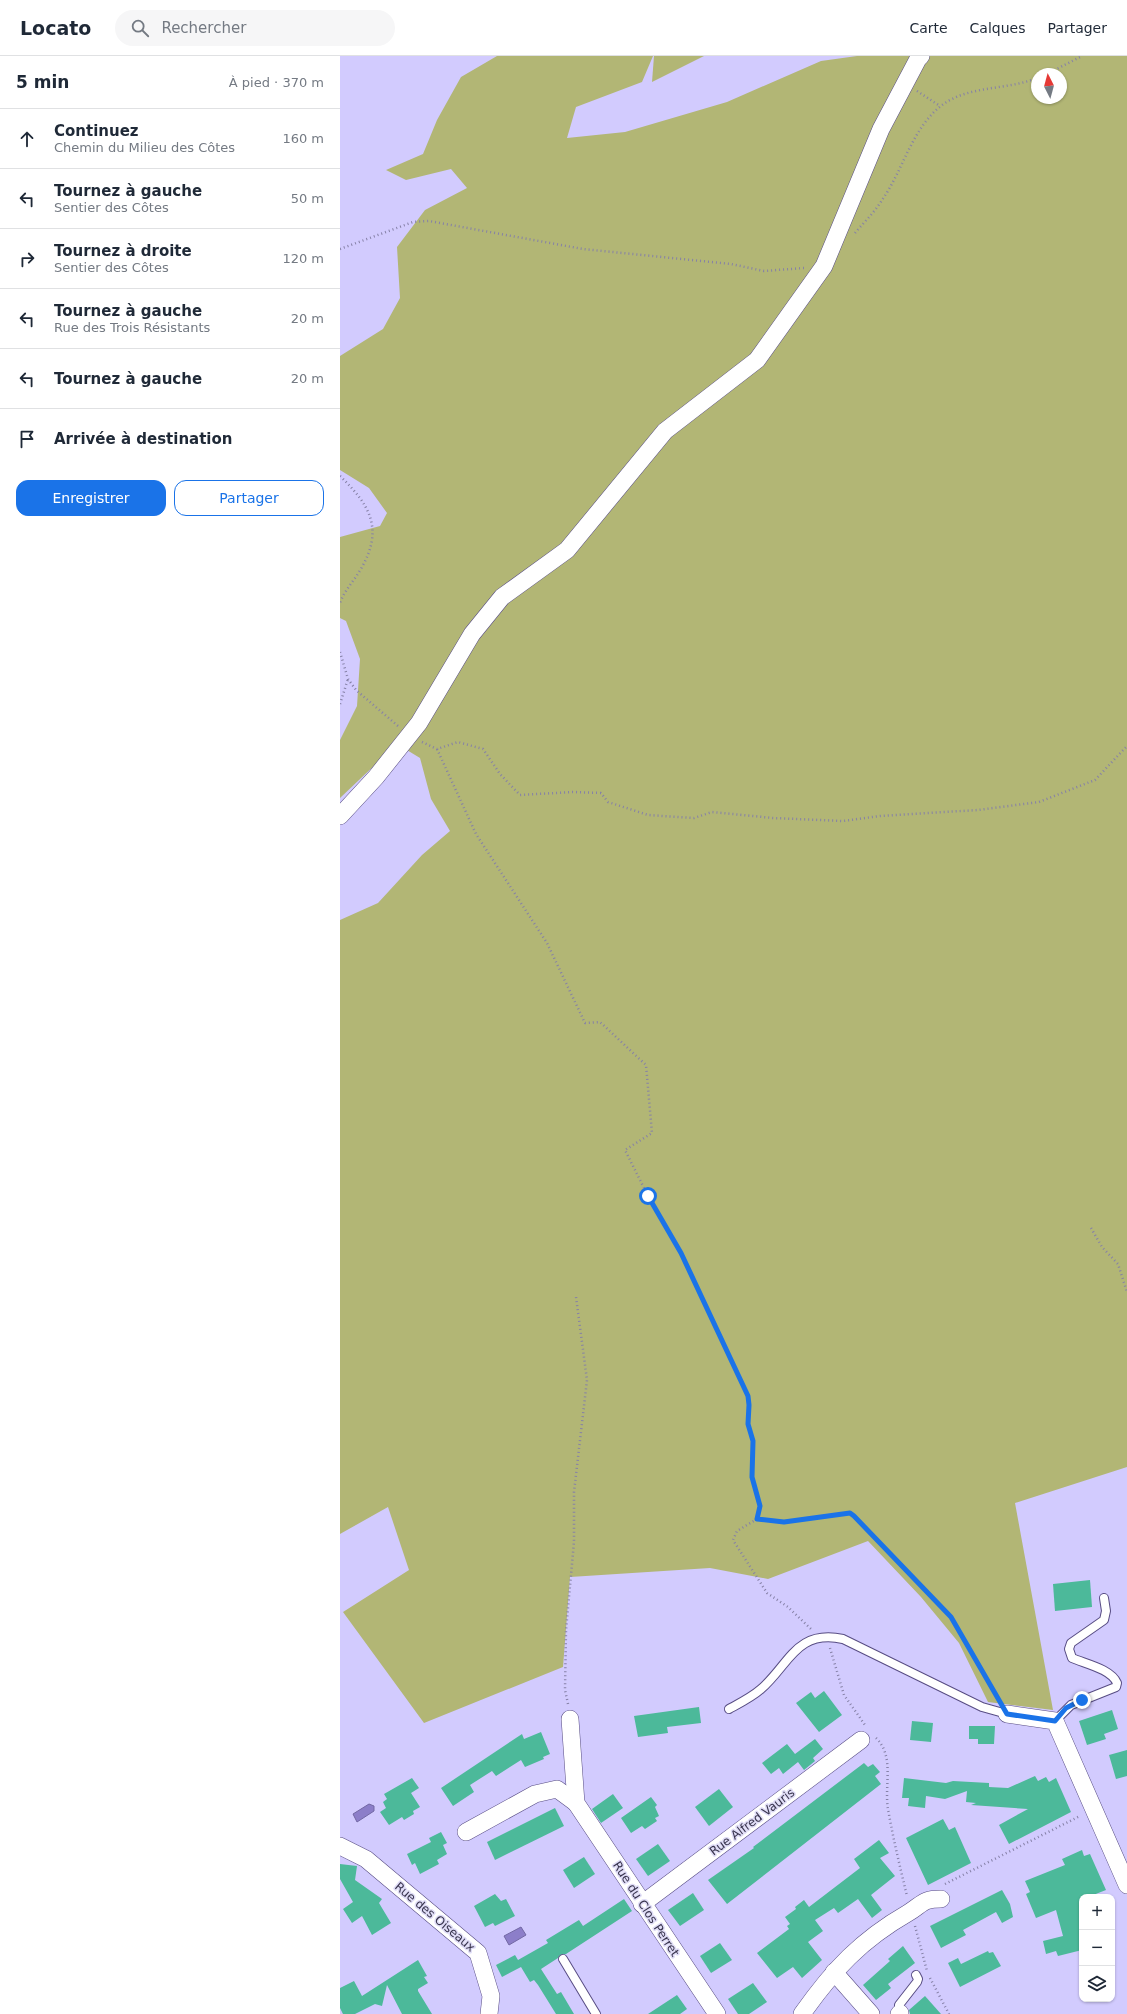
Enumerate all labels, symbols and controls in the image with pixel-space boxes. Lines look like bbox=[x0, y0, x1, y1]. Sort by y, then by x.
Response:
search box bbox=[115, 10, 395, 46]
text: Locato bbox=[20, 17, 91, 39]
icon: search bbox=[129, 17, 151, 39]
text: Rechercher bbox=[161, 19, 246, 37]
text: Carte bbox=[909, 20, 948, 36]
text: Calques bbox=[970, 20, 1026, 36]
text: Partager bbox=[1048, 20, 1107, 36]
north arrow bbox=[1031, 68, 1067, 104]
text: 5 min bbox=[16, 72, 69, 92]
text: À pied · 370 m bbox=[229, 75, 324, 90]
text: Continuez bbox=[54, 122, 139, 140]
icon: ahead bbox=[16, 128, 38, 150]
text: 160 m bbox=[282, 131, 324, 146]
text: Chemin du Milieu des Côtes bbox=[54, 140, 235, 155]
text: Tournez à gauche bbox=[54, 182, 202, 200]
icon: left bbox=[16, 188, 38, 210]
text: 50 m bbox=[291, 191, 324, 206]
text: Sentier des Côtes bbox=[54, 200, 169, 215]
text: Tournez à droite bbox=[54, 242, 192, 260]
icon: right bbox=[16, 248, 38, 270]
text: 120 m bbox=[282, 251, 324, 266]
text: Sentier des Côtes bbox=[54, 260, 169, 275]
text: Tournez à gauche bbox=[54, 302, 202, 320]
icon: left bbox=[16, 308, 38, 330]
text: 20 m bbox=[291, 311, 324, 326]
text: Rue des Trois Résistants bbox=[54, 320, 210, 335]
icon: left bbox=[16, 368, 38, 390]
text: Tournez à gauche bbox=[54, 370, 202, 388]
text: 20 m bbox=[291, 371, 324, 386]
icon: arrive bbox=[16, 428, 38, 450]
text: Arrivée à destination bbox=[54, 430, 232, 448]
button: Enregistrer bbox=[16, 480, 166, 516]
button: Partager bbox=[174, 480, 324, 516]
route start bbox=[639, 1187, 657, 1205]
route end bbox=[1073, 1691, 1091, 1709]
street label: Rue Alfred Vauris bbox=[707, 1786, 797, 1858]
street label: Rue du Clos Perret bbox=[610, 1859, 682, 1959]
street label: Rue des Oiseaux bbox=[392, 1879, 478, 1955]
map controls bbox=[1079, 1894, 1115, 2002]
button: + bbox=[1079, 1894, 1115, 1930]
button: − bbox=[1079, 1930, 1115, 1966]
button: layers bbox=[1079, 1966, 1115, 2002]

